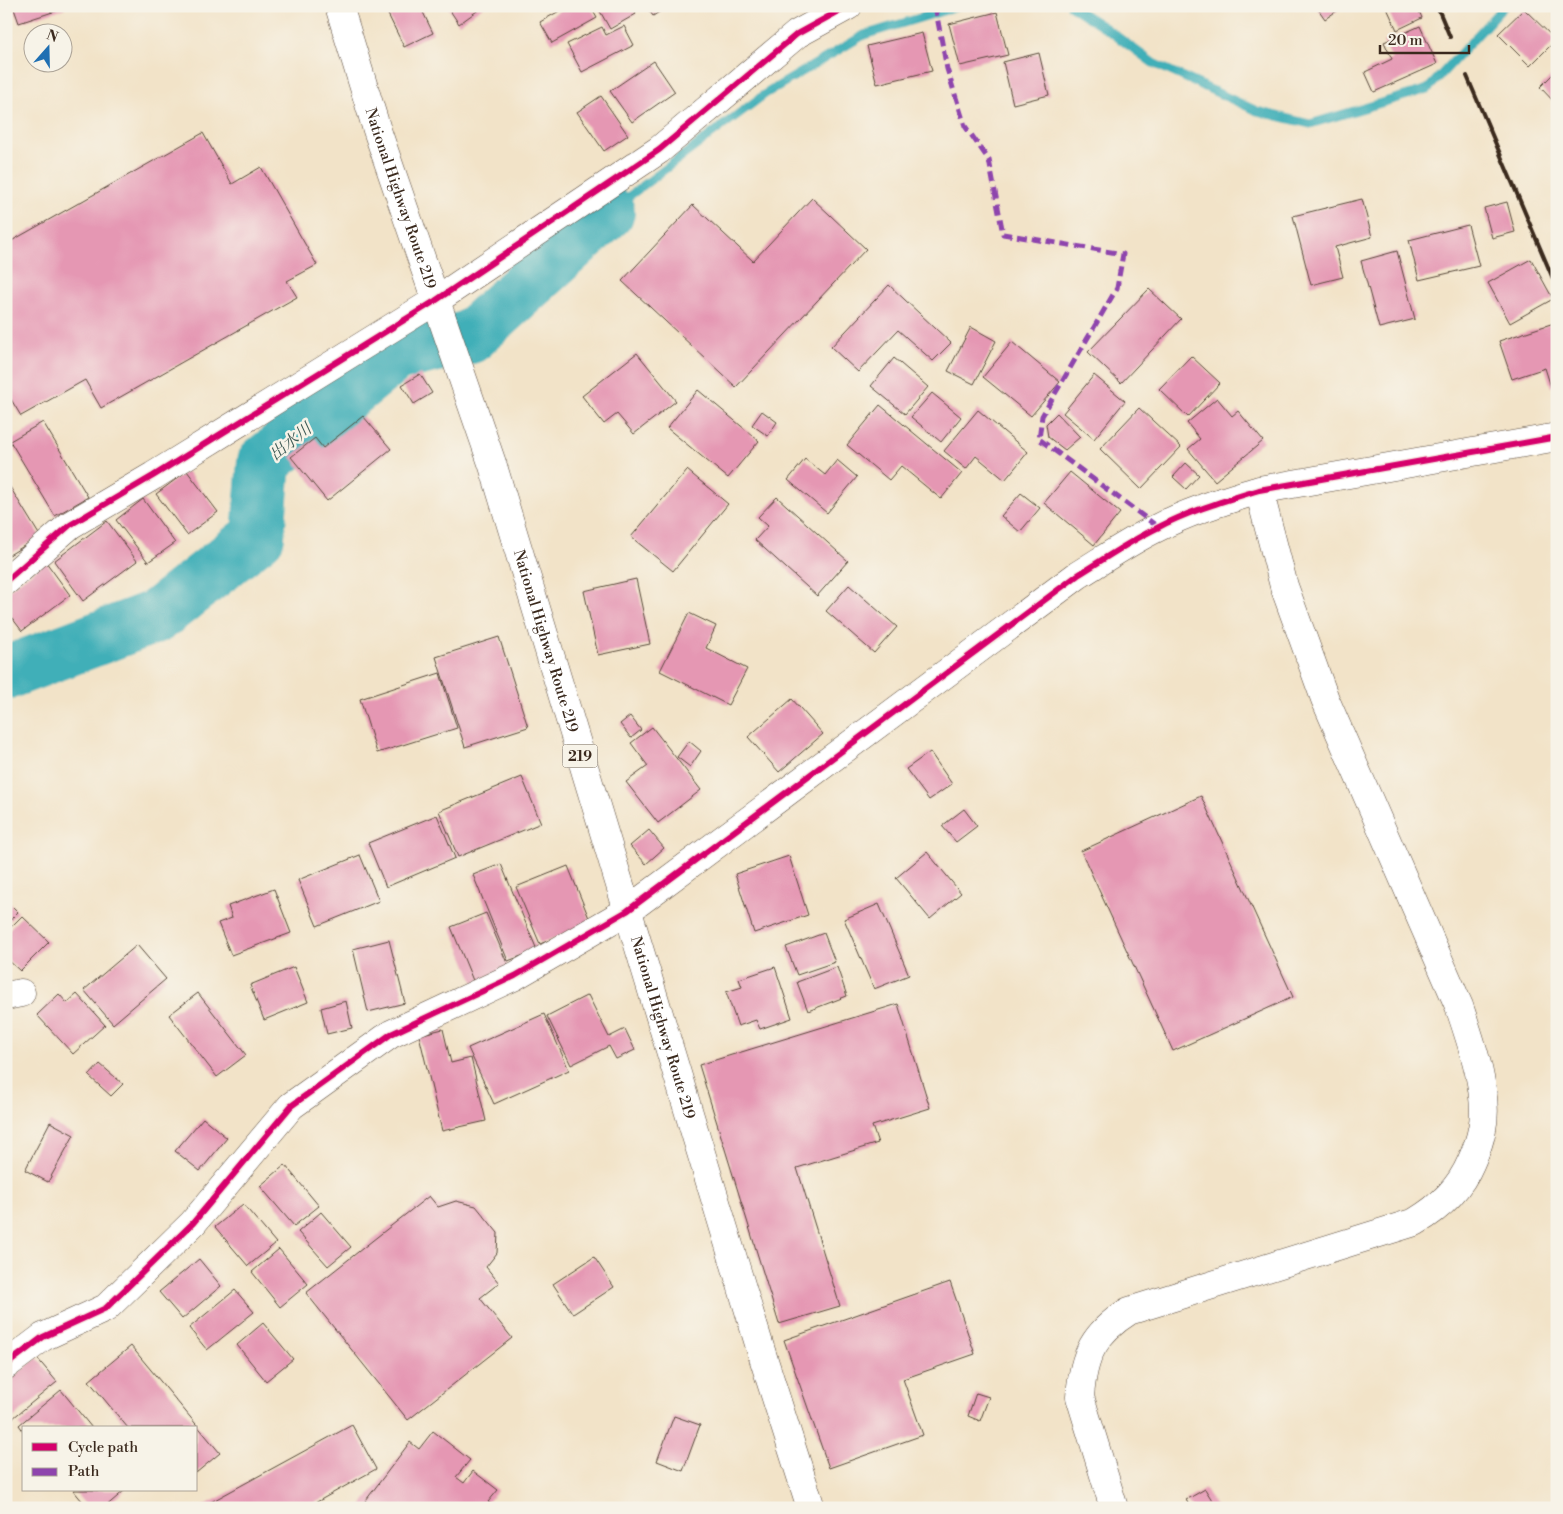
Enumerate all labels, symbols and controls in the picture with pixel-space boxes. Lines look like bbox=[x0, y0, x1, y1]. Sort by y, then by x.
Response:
north arrow bbox=[22, 22, 72, 72]
scale bar bbox=[1380, 22, 1469, 54]
text: N bbox=[44, 26, 60, 47]
text: 20 m bbox=[1388, 31, 1423, 50]
street label: National Highway Route 219 bbox=[361, 106, 440, 291]
water label: 出水川 bbox=[266, 418, 317, 465]
street label: National Highway Route 219 bbox=[509, 547, 582, 735]
road number: 219 bbox=[562, 744, 598, 768]
street label: National Highway Route 219 bbox=[626, 934, 699, 1122]
legend bbox=[22, 1426, 198, 1492]
text: Cycle path bbox=[68, 1438, 138, 1457]
text: Path bbox=[68, 1462, 100, 1481]

